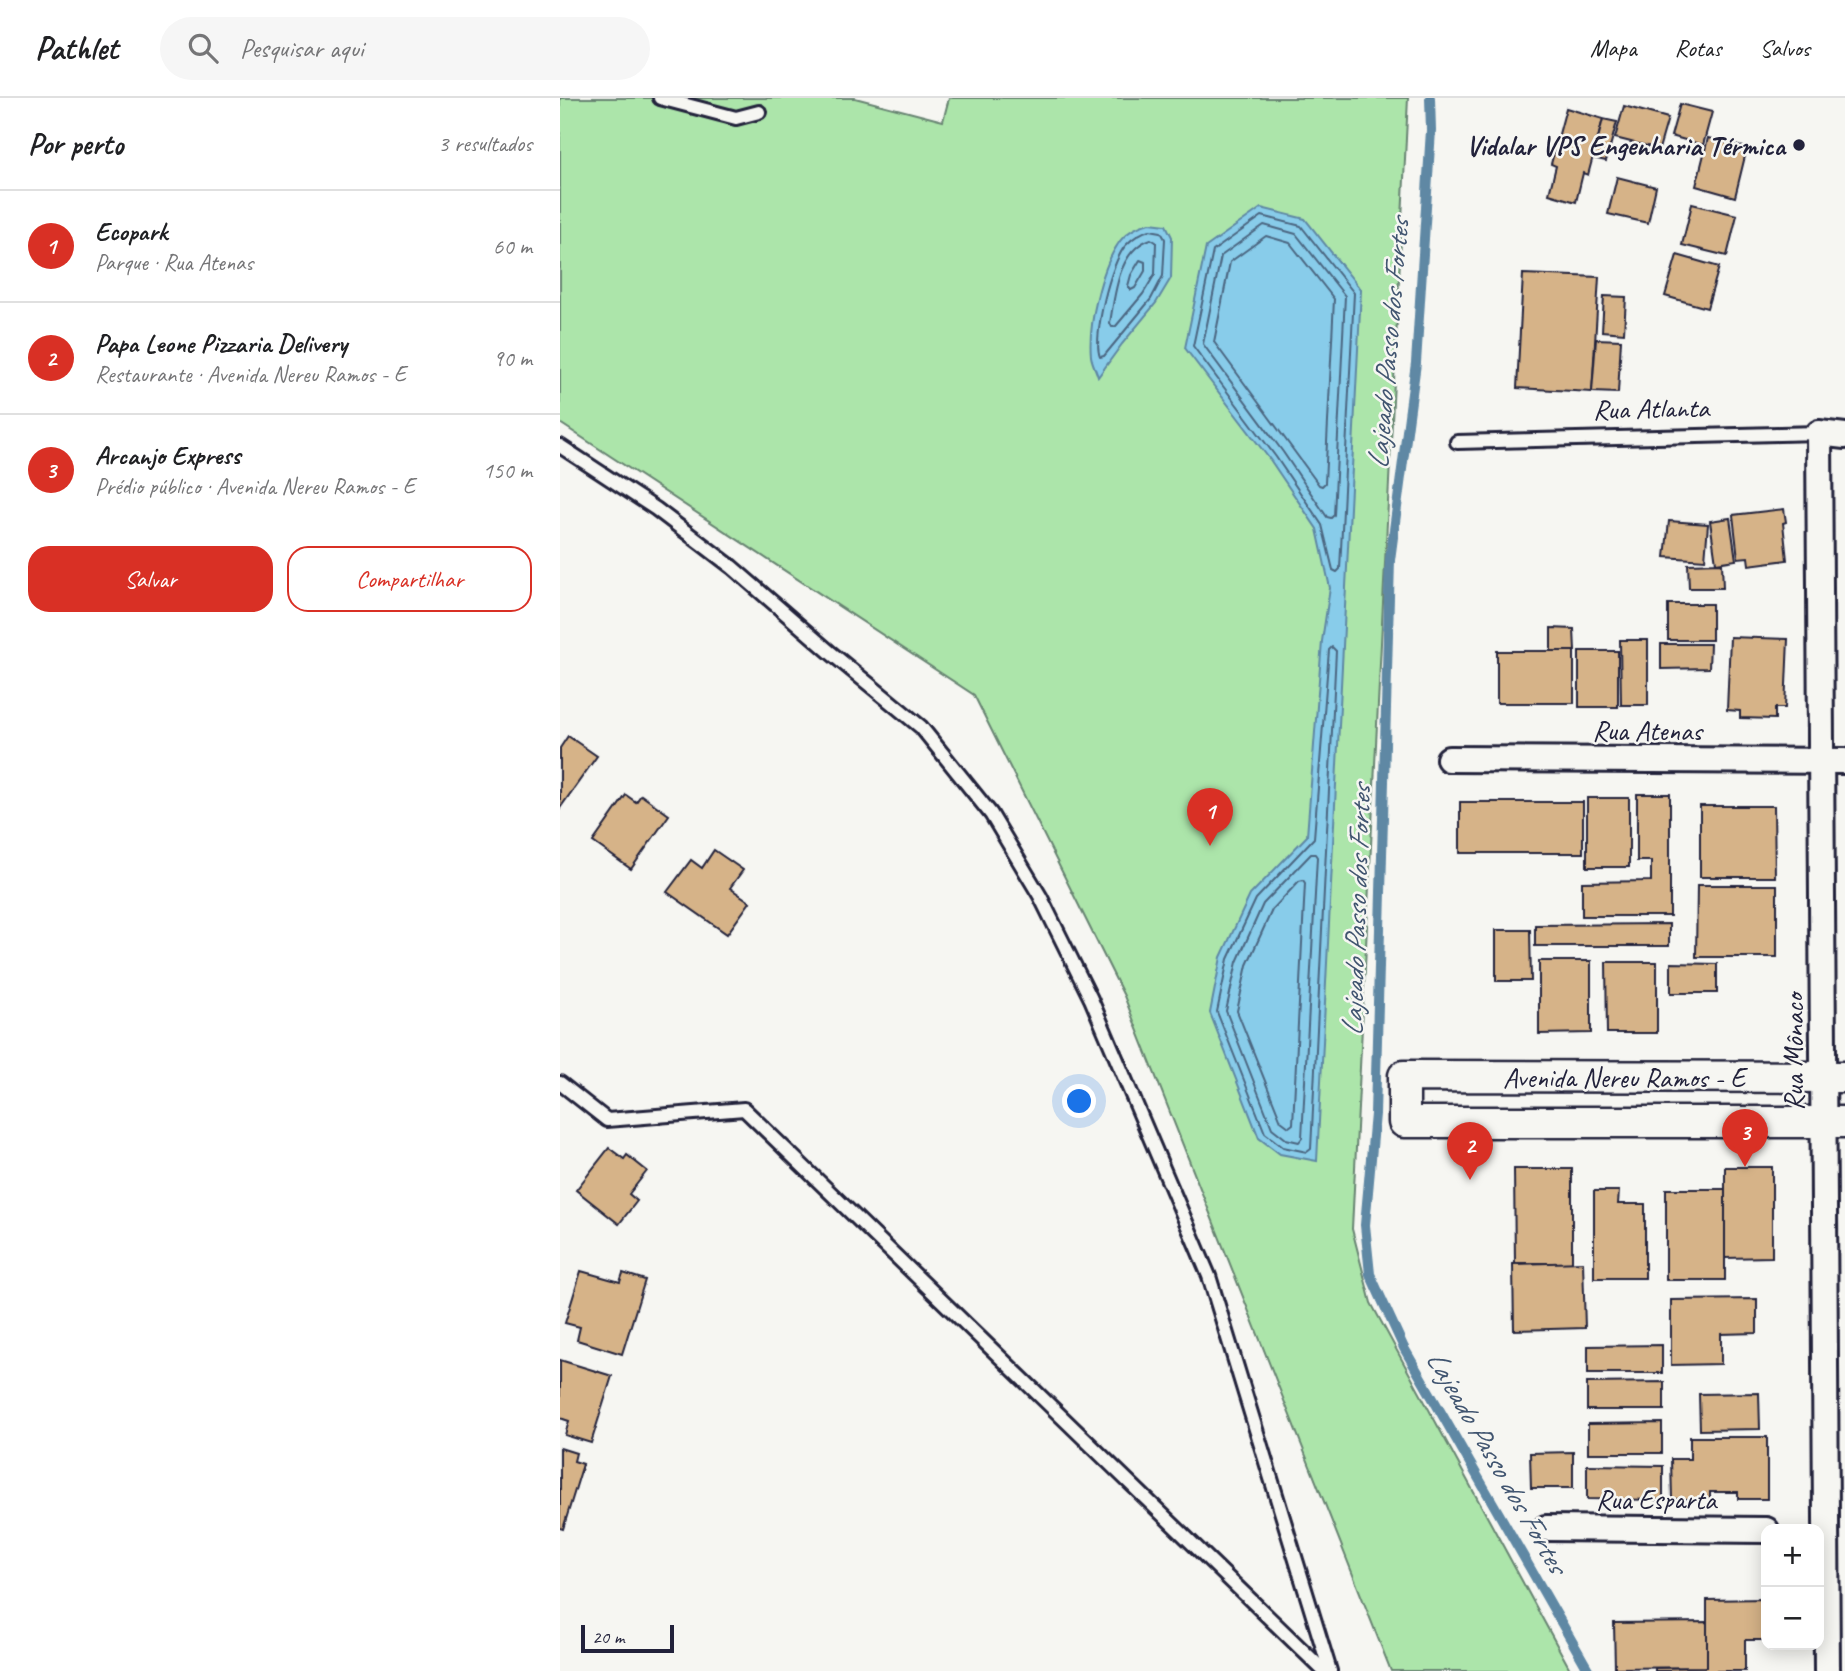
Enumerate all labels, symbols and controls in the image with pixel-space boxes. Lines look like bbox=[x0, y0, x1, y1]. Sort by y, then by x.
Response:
search box bbox=[160, 17, 650, 80]
text: Pathlet bbox=[35, 27, 118, 69]
icon: search bbox=[184, 29, 222, 67]
text: Pesquisar aqui bbox=[240, 32, 364, 65]
text: Mapa bbox=[1590, 33, 1637, 63]
text: Rotas bbox=[1675, 33, 1721, 63]
text: Salvos bbox=[1759, 33, 1810, 63]
text: Por perto bbox=[28, 125, 123, 163]
place label: Vidalar VPS Engenharia Térmica bbox=[1466, 128, 1788, 163]
text: 3 resultados bbox=[438, 129, 532, 158]
marker: Vidalar VPS Engenharia Térmica bbox=[1791, 137, 1807, 153]
water label: Lajeado Passo dos Fortes bbox=[1358, 213, 1418, 471]
text: Ecopark bbox=[95, 215, 167, 248]
text: 1 bbox=[46, 232, 56, 261]
text: 60 m bbox=[493, 232, 532, 261]
text: Parque · Rua Atenas bbox=[95, 248, 253, 277]
text: Papa Leone Pizzaria Delivery bbox=[95, 327, 347, 360]
text: 2 bbox=[46, 344, 56, 373]
text: 90 m bbox=[493, 344, 532, 373]
text: Restaurante · Avenida Nereu Ramos - E bbox=[95, 360, 406, 389]
street label: Rua Atlanta bbox=[1593, 390, 1711, 427]
text: Arcanjo Express bbox=[95, 439, 240, 472]
text: 3 bbox=[46, 456, 56, 485]
text: 150 m bbox=[483, 456, 532, 485]
text: Prédio público · Avenida Nereu Ramos - E bbox=[95, 472, 415, 501]
button: Salvar bbox=[28, 546, 273, 612]
button: Compartilhar bbox=[287, 546, 532, 612]
street label: Rua Atenas bbox=[1592, 713, 1704, 748]
water label: Lajeado Passo dos Fortes bbox=[1333, 780, 1380, 1037]
pin: 1 bbox=[1187, 788, 1233, 846]
street label: Rua Mônaco bbox=[1776, 990, 1811, 1111]
street label: Avenida Nereu Ramos - E bbox=[1503, 1060, 1748, 1095]
your location bbox=[1062, 1084, 1096, 1118]
pin: 3 bbox=[1722, 1109, 1768, 1167]
pin: 2 bbox=[1447, 1122, 1493, 1180]
water label: Lajeado Passo dos Fortes bbox=[1418, 1343, 1579, 1583]
street label: Rua Esparta bbox=[1596, 1482, 1718, 1517]
map controls bbox=[1761, 1524, 1824, 1650]
button: + bbox=[1761, 1524, 1824, 1587]
button: − bbox=[1761, 1587, 1824, 1650]
scale bar bbox=[581, 1622, 674, 1654]
text: 20 m bbox=[592, 1625, 624, 1649]

